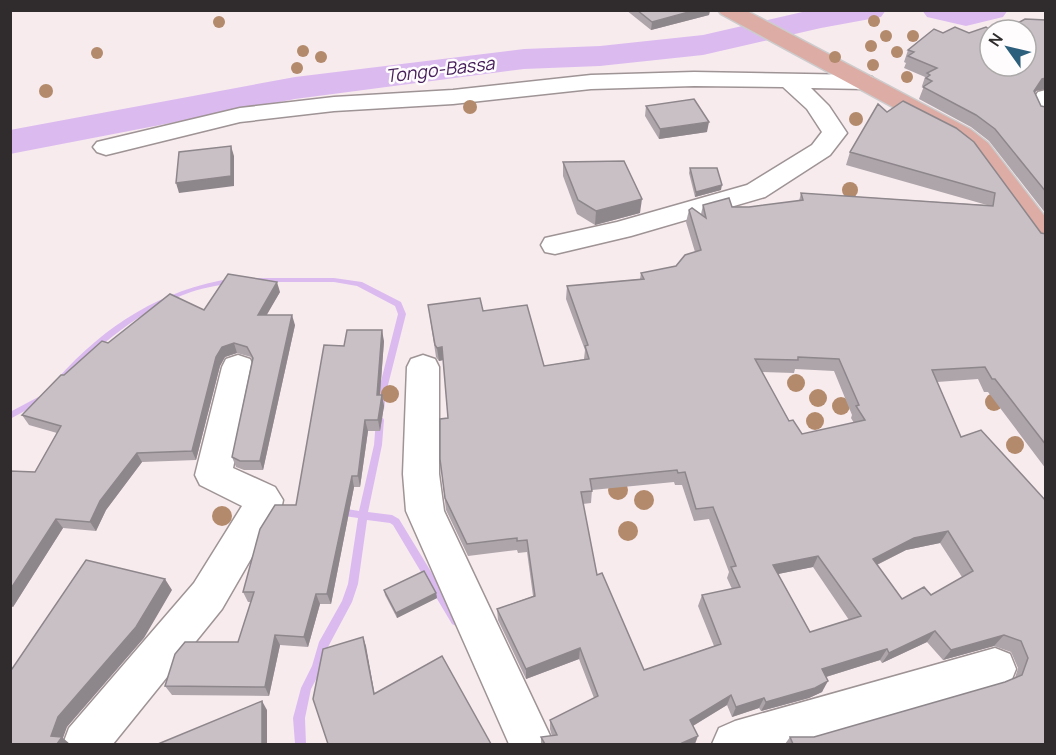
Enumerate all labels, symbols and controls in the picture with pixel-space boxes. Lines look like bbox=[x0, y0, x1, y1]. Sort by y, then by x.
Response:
north arrow bbox=[978, 18, 1038, 78]
text: N bbox=[983, 29, 1008, 51]
water label: Tongo-Bassa bbox=[384, 50, 497, 88]

